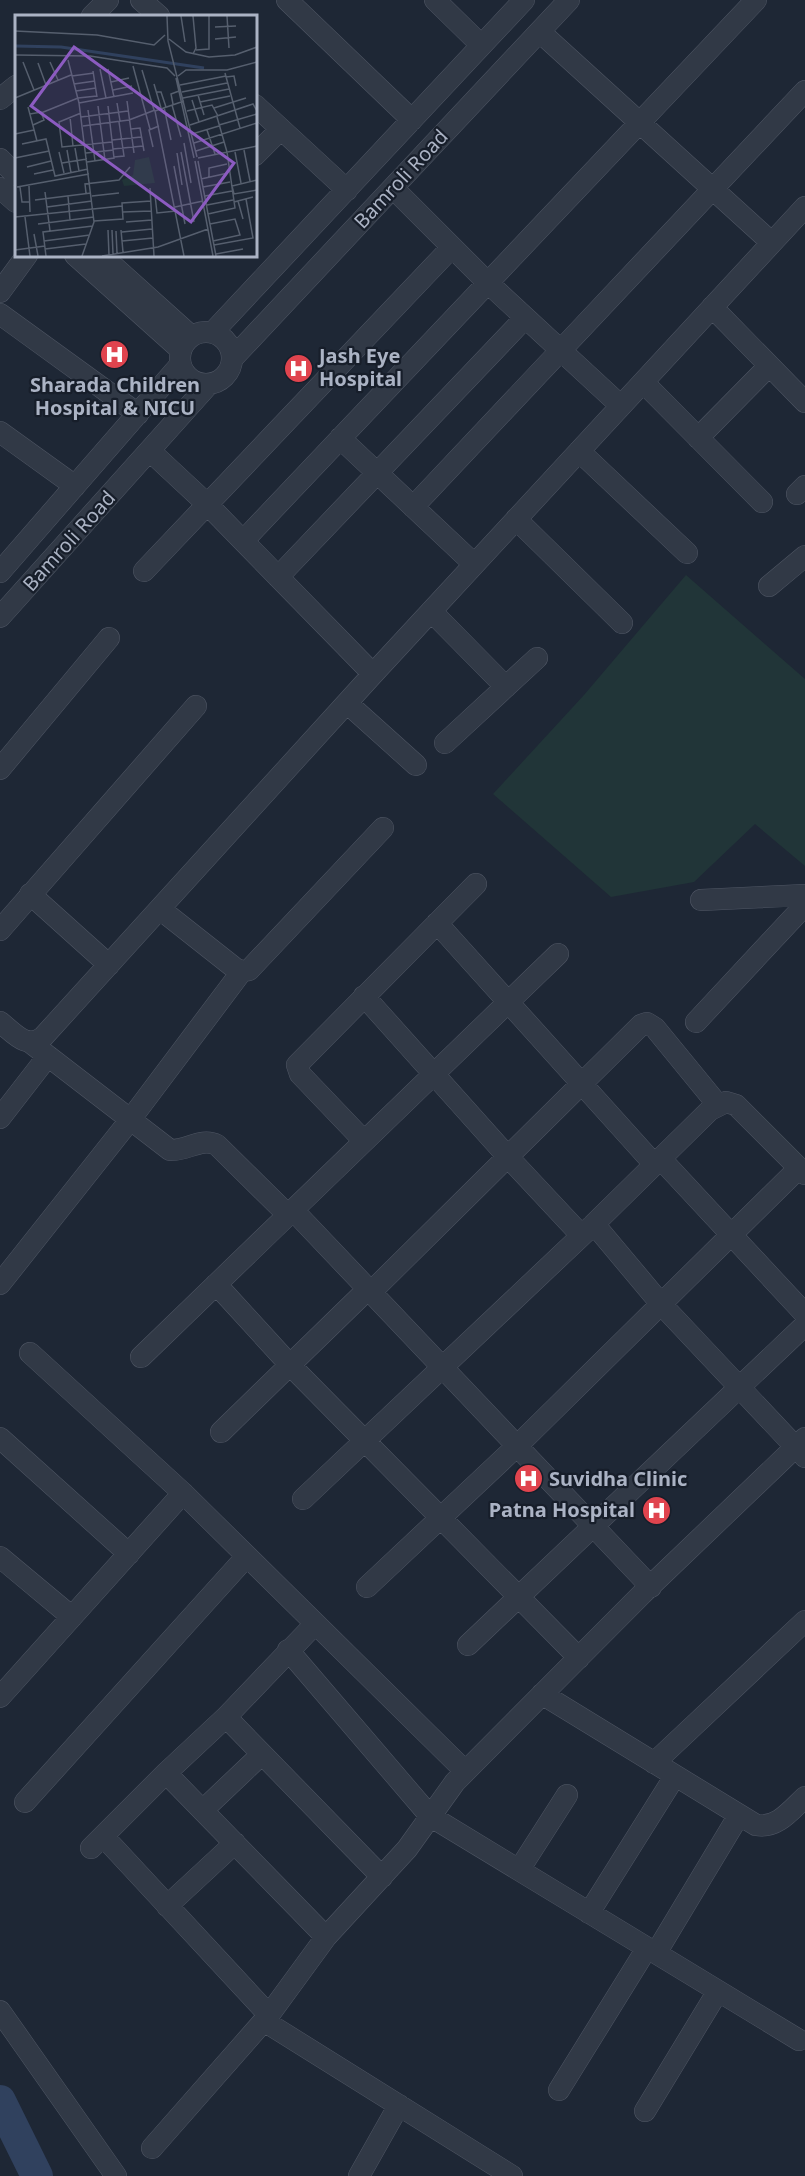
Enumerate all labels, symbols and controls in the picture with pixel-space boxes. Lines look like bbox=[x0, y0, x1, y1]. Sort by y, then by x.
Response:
inset map bbox=[15, 15, 256, 256]
street label: Bamroli Road bbox=[348, 123, 454, 234]
hospital icon: Sharada Children Hospital & NICU bbox=[99, 339, 131, 371]
place label: Jash Eye Hospital bbox=[317, 342, 402, 392]
hospital icon: Jash Eye Hospital bbox=[282, 352, 314, 384]
place label: Sharada Children Hospital & NICU bbox=[30, 371, 200, 421]
street label: Bamroli Road bbox=[16, 485, 121, 597]
hospital icon: Suvidha Clinic bbox=[512, 1463, 544, 1495]
place label: Suvidha Clinic bbox=[549, 1465, 687, 1492]
hospital icon: Patna Hospital bbox=[640, 1494, 672, 1526]
place label: Patna Hospital bbox=[489, 1496, 635, 1523]

